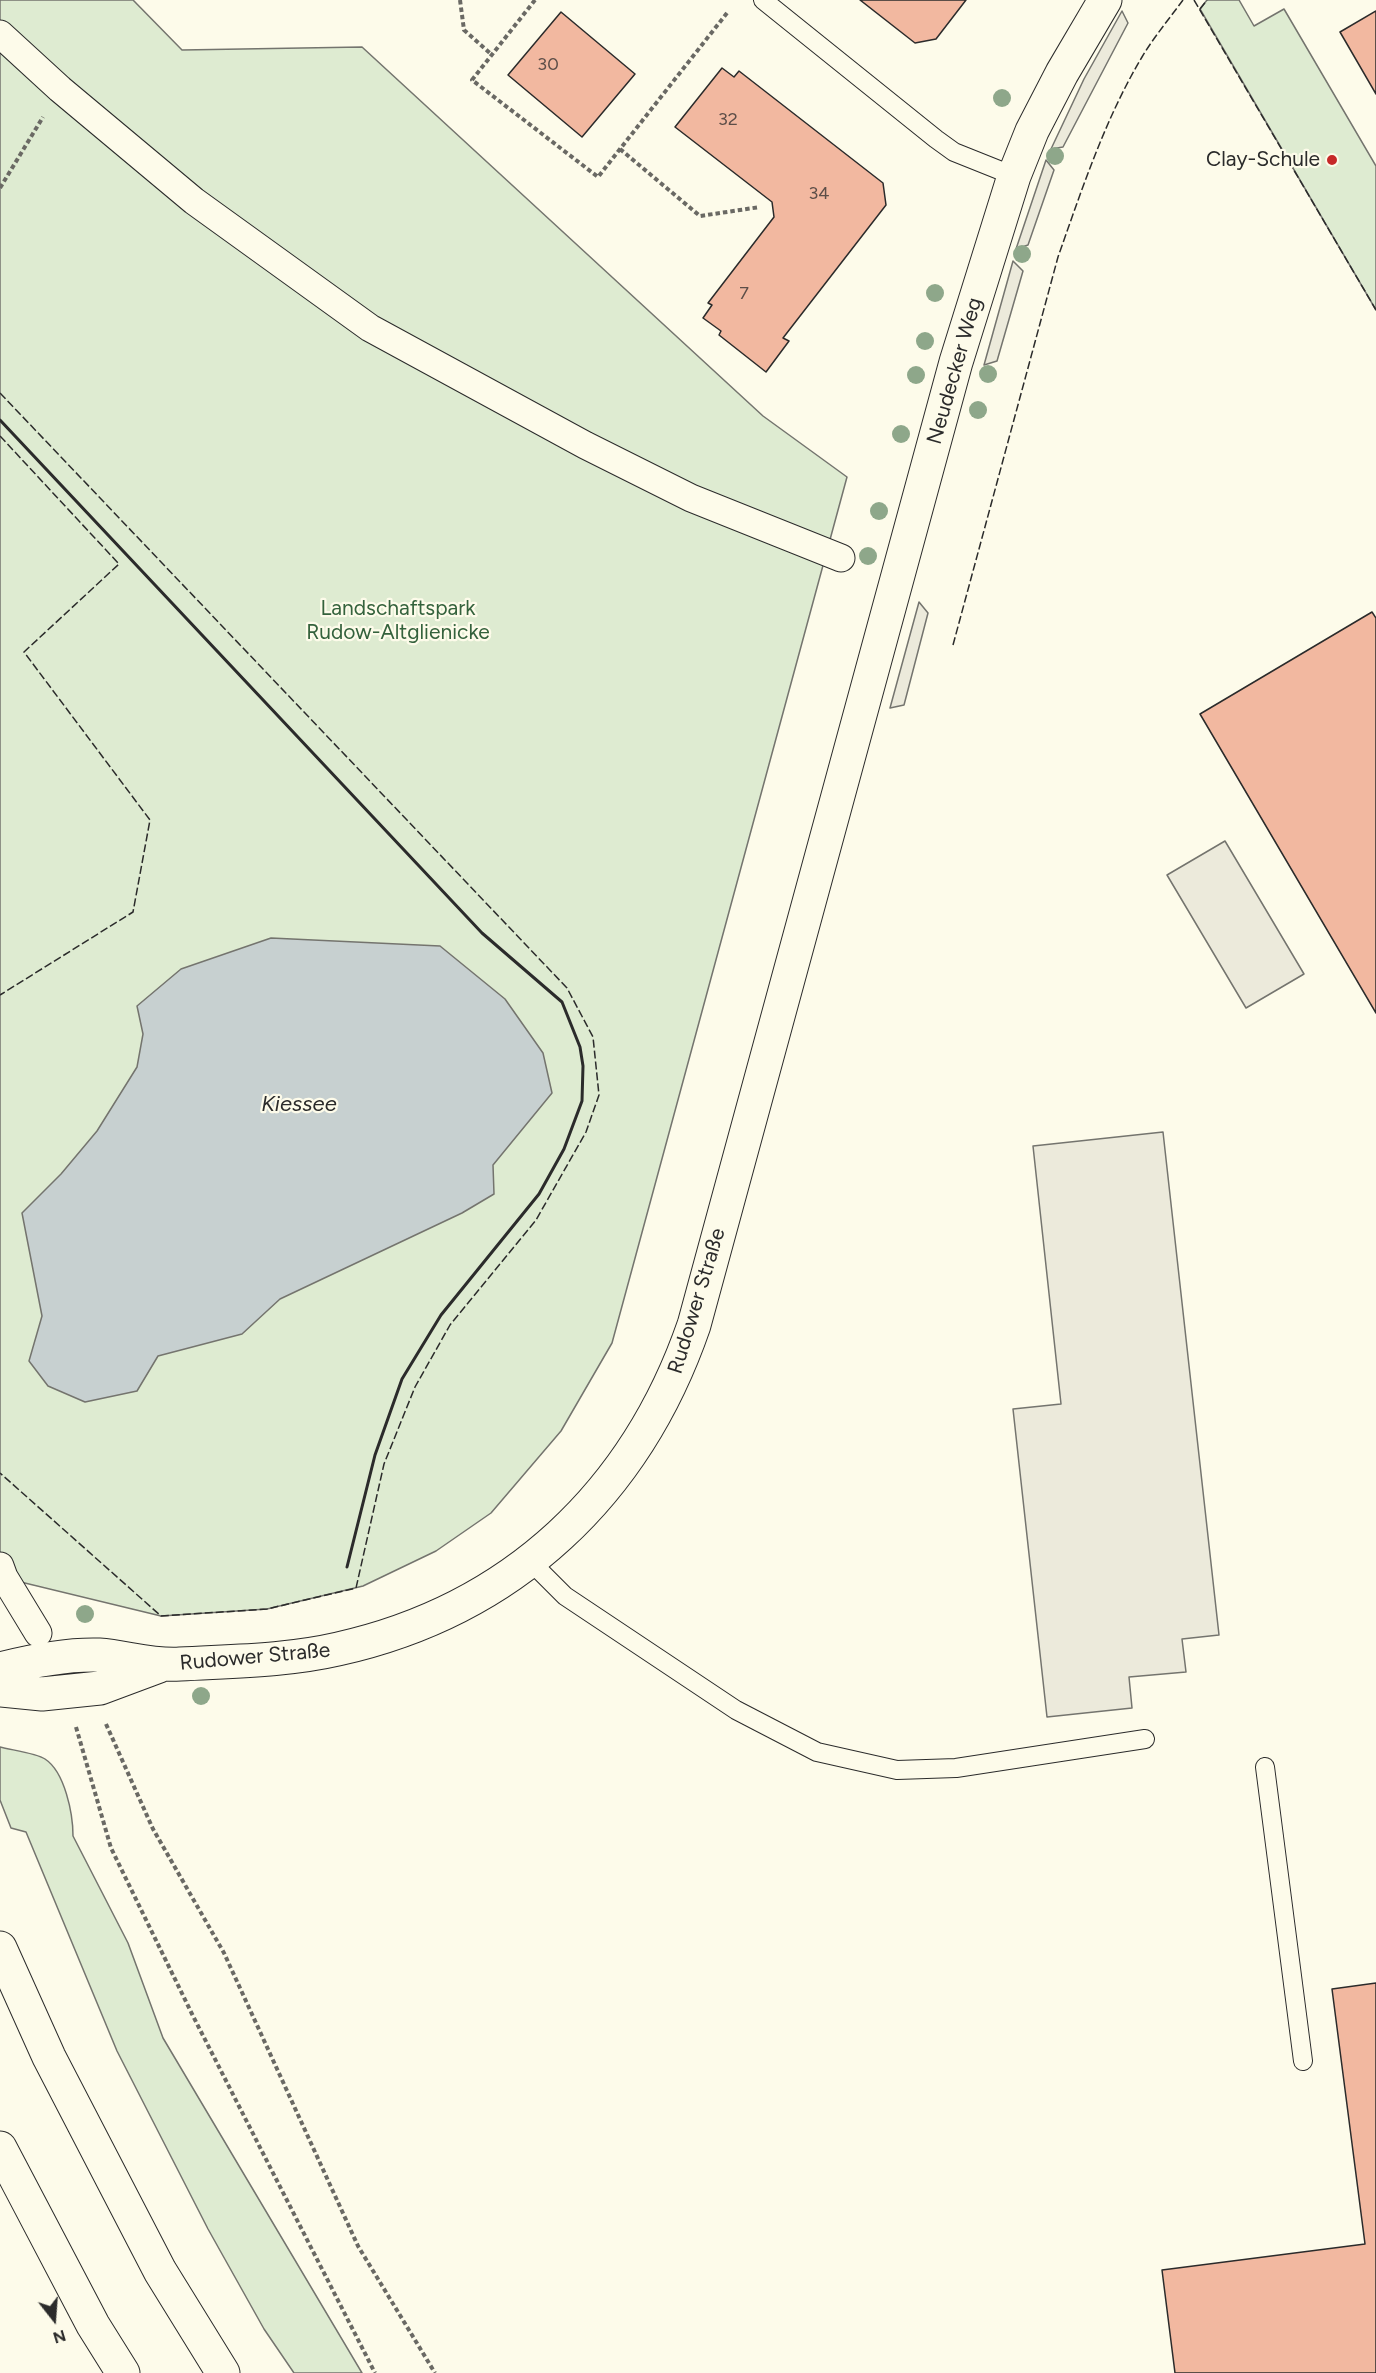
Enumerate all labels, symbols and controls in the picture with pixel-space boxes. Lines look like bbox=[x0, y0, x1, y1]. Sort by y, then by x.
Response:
house number: 30 bbox=[537, 54, 559, 76]
house number: 32 bbox=[718, 109, 738, 131]
place label: Clay-Schule bbox=[1206, 147, 1320, 173]
marker: Clay-Schule bbox=[1325, 153, 1339, 167]
house number: 34 bbox=[809, 183, 829, 205]
house number: 7 bbox=[739, 283, 749, 305]
street label: Neudecker Weg bbox=[922, 295, 988, 447]
park label: Landschaftspark Rudow-Altglienicke bbox=[306, 596, 490, 646]
water label: Kiessee bbox=[261, 1092, 337, 1118]
street label: Rudower Straße bbox=[663, 1225, 731, 1377]
street label: Rudower Straße bbox=[179, 1638, 331, 1676]
north arrow bbox=[24, 2289, 84, 2349]
text: N bbox=[51, 2326, 68, 2348]

